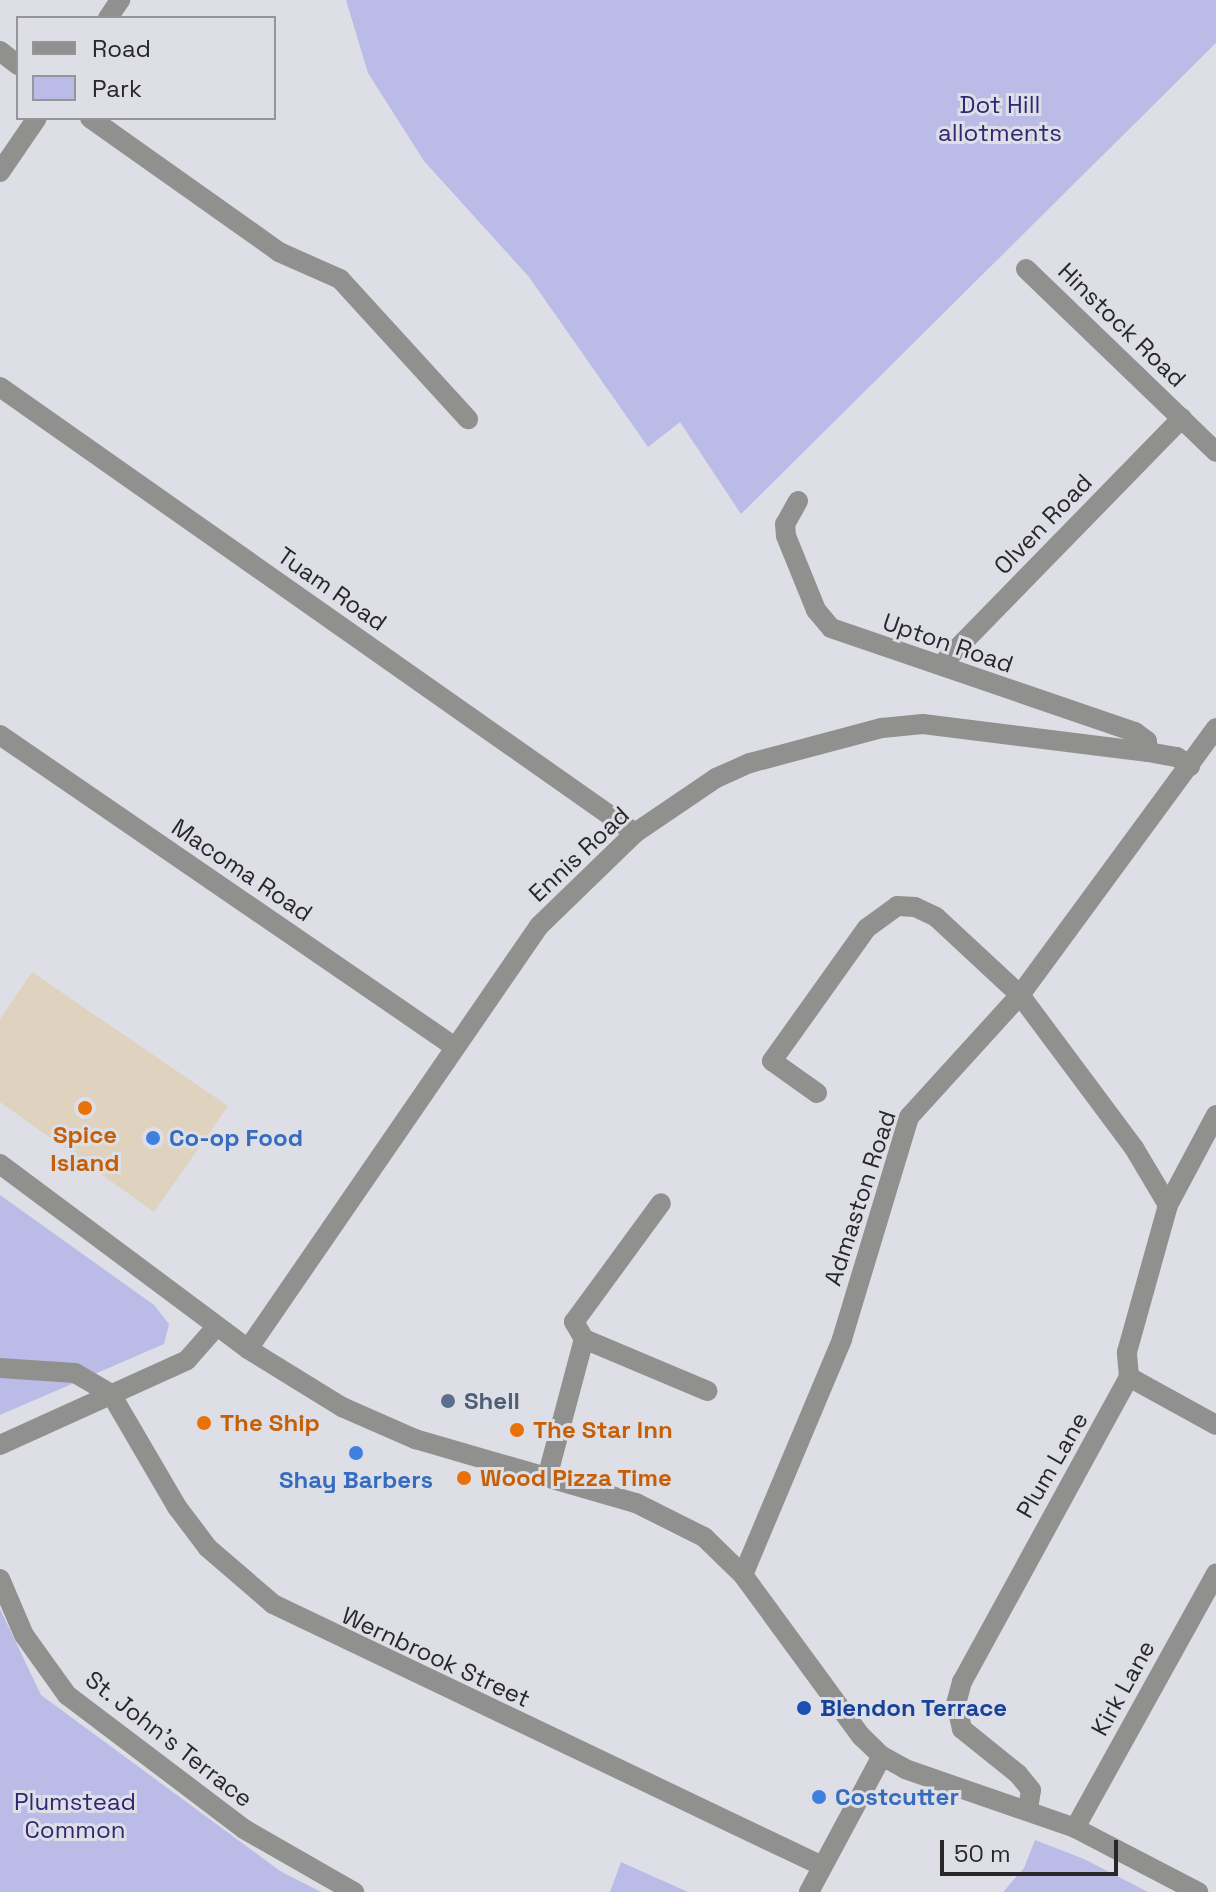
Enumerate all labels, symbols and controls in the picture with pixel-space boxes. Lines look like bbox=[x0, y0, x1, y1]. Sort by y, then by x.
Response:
legend bbox=[16, 16, 276, 120]
text: Road bbox=[92, 33, 151, 64]
text: Park bbox=[92, 73, 142, 104]
park label: Dot Hill allotments bbox=[938, 91, 1062, 147]
street label: Hinstock Road bbox=[1052, 257, 1192, 393]
street label: Olven Road bbox=[988, 468, 1098, 580]
street label: Tuam Road bbox=[272, 541, 392, 637]
street label: Upton Road bbox=[879, 607, 1017, 679]
street label: Ennis Road bbox=[523, 800, 635, 908]
street label: Macoma Road bbox=[166, 813, 318, 927]
marker: Spice Island bbox=[76, 1099, 94, 1117]
street label: Admaston Road bbox=[818, 1107, 902, 1289]
place label: Spice Island bbox=[50, 1121, 120, 1177]
place label: Co-op Food bbox=[169, 1124, 303, 1152]
marker: Co-op Food bbox=[144, 1129, 162, 1147]
place label: Shell bbox=[464, 1387, 520, 1415]
marker: Shell bbox=[439, 1392, 457, 1410]
street label: Plum Lane bbox=[1010, 1407, 1094, 1523]
place label: The Ship bbox=[220, 1409, 320, 1437]
marker: The Ship bbox=[195, 1414, 213, 1432]
place label: The Star Inn bbox=[533, 1416, 673, 1444]
marker: The Star Inn bbox=[508, 1421, 526, 1439]
marker: Shay Barbers bbox=[347, 1444, 365, 1462]
place label: Wood Pizza Time bbox=[480, 1464, 672, 1492]
place label: Shay Barbers bbox=[279, 1466, 433, 1494]
marker: Wood Pizza Time bbox=[455, 1469, 473, 1487]
street label: Wernbrook Street bbox=[337, 1601, 535, 1713]
street label: Kirk Lane bbox=[1085, 1635, 1161, 1741]
street label: St. John's Terrace bbox=[79, 1664, 259, 1814]
place label: Blendon Terrace bbox=[820, 1694, 1008, 1722]
marker: Blendon Terrace bbox=[795, 1699, 813, 1717]
place label: Costcutter bbox=[835, 1783, 959, 1811]
park label: Plumstead Common bbox=[14, 1788, 136, 1844]
marker: Costcutter bbox=[810, 1788, 828, 1806]
scale bar bbox=[944, 1824, 1122, 1874]
text: 50 m bbox=[954, 1838, 1011, 1869]

